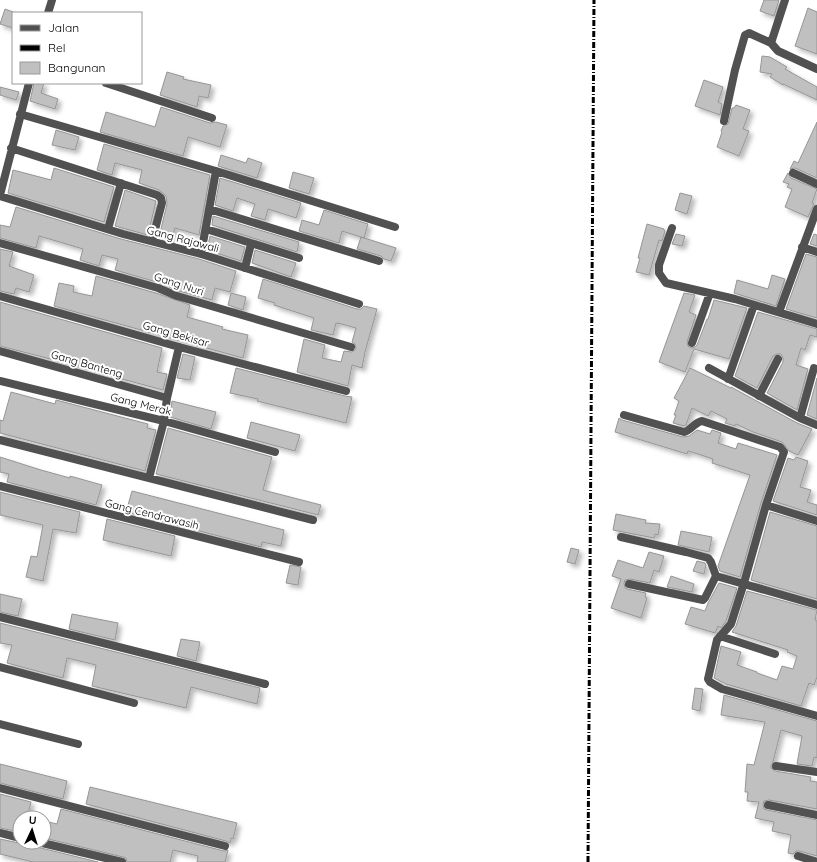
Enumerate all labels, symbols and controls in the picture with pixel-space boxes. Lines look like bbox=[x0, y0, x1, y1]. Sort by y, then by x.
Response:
legend bbox=[12, 12, 142, 84]
text: Jalan bbox=[48, 20, 79, 35]
text: Rel bbox=[48, 40, 66, 55]
text: Bangunan bbox=[48, 60, 105, 75]
street label: Gang Rajawali bbox=[145, 223, 221, 255]
street label: Gang Nuri bbox=[152, 269, 206, 299]
street label: Gang Bekisar bbox=[141, 318, 212, 350]
street label: Gang Banteng bbox=[50, 347, 124, 381]
street label: Gang Merak bbox=[109, 390, 173, 418]
street label: Gang Cendrawasih bbox=[103, 496, 201, 532]
north arrow bbox=[12, 810, 52, 850]
text: U bbox=[28, 813, 37, 827]

